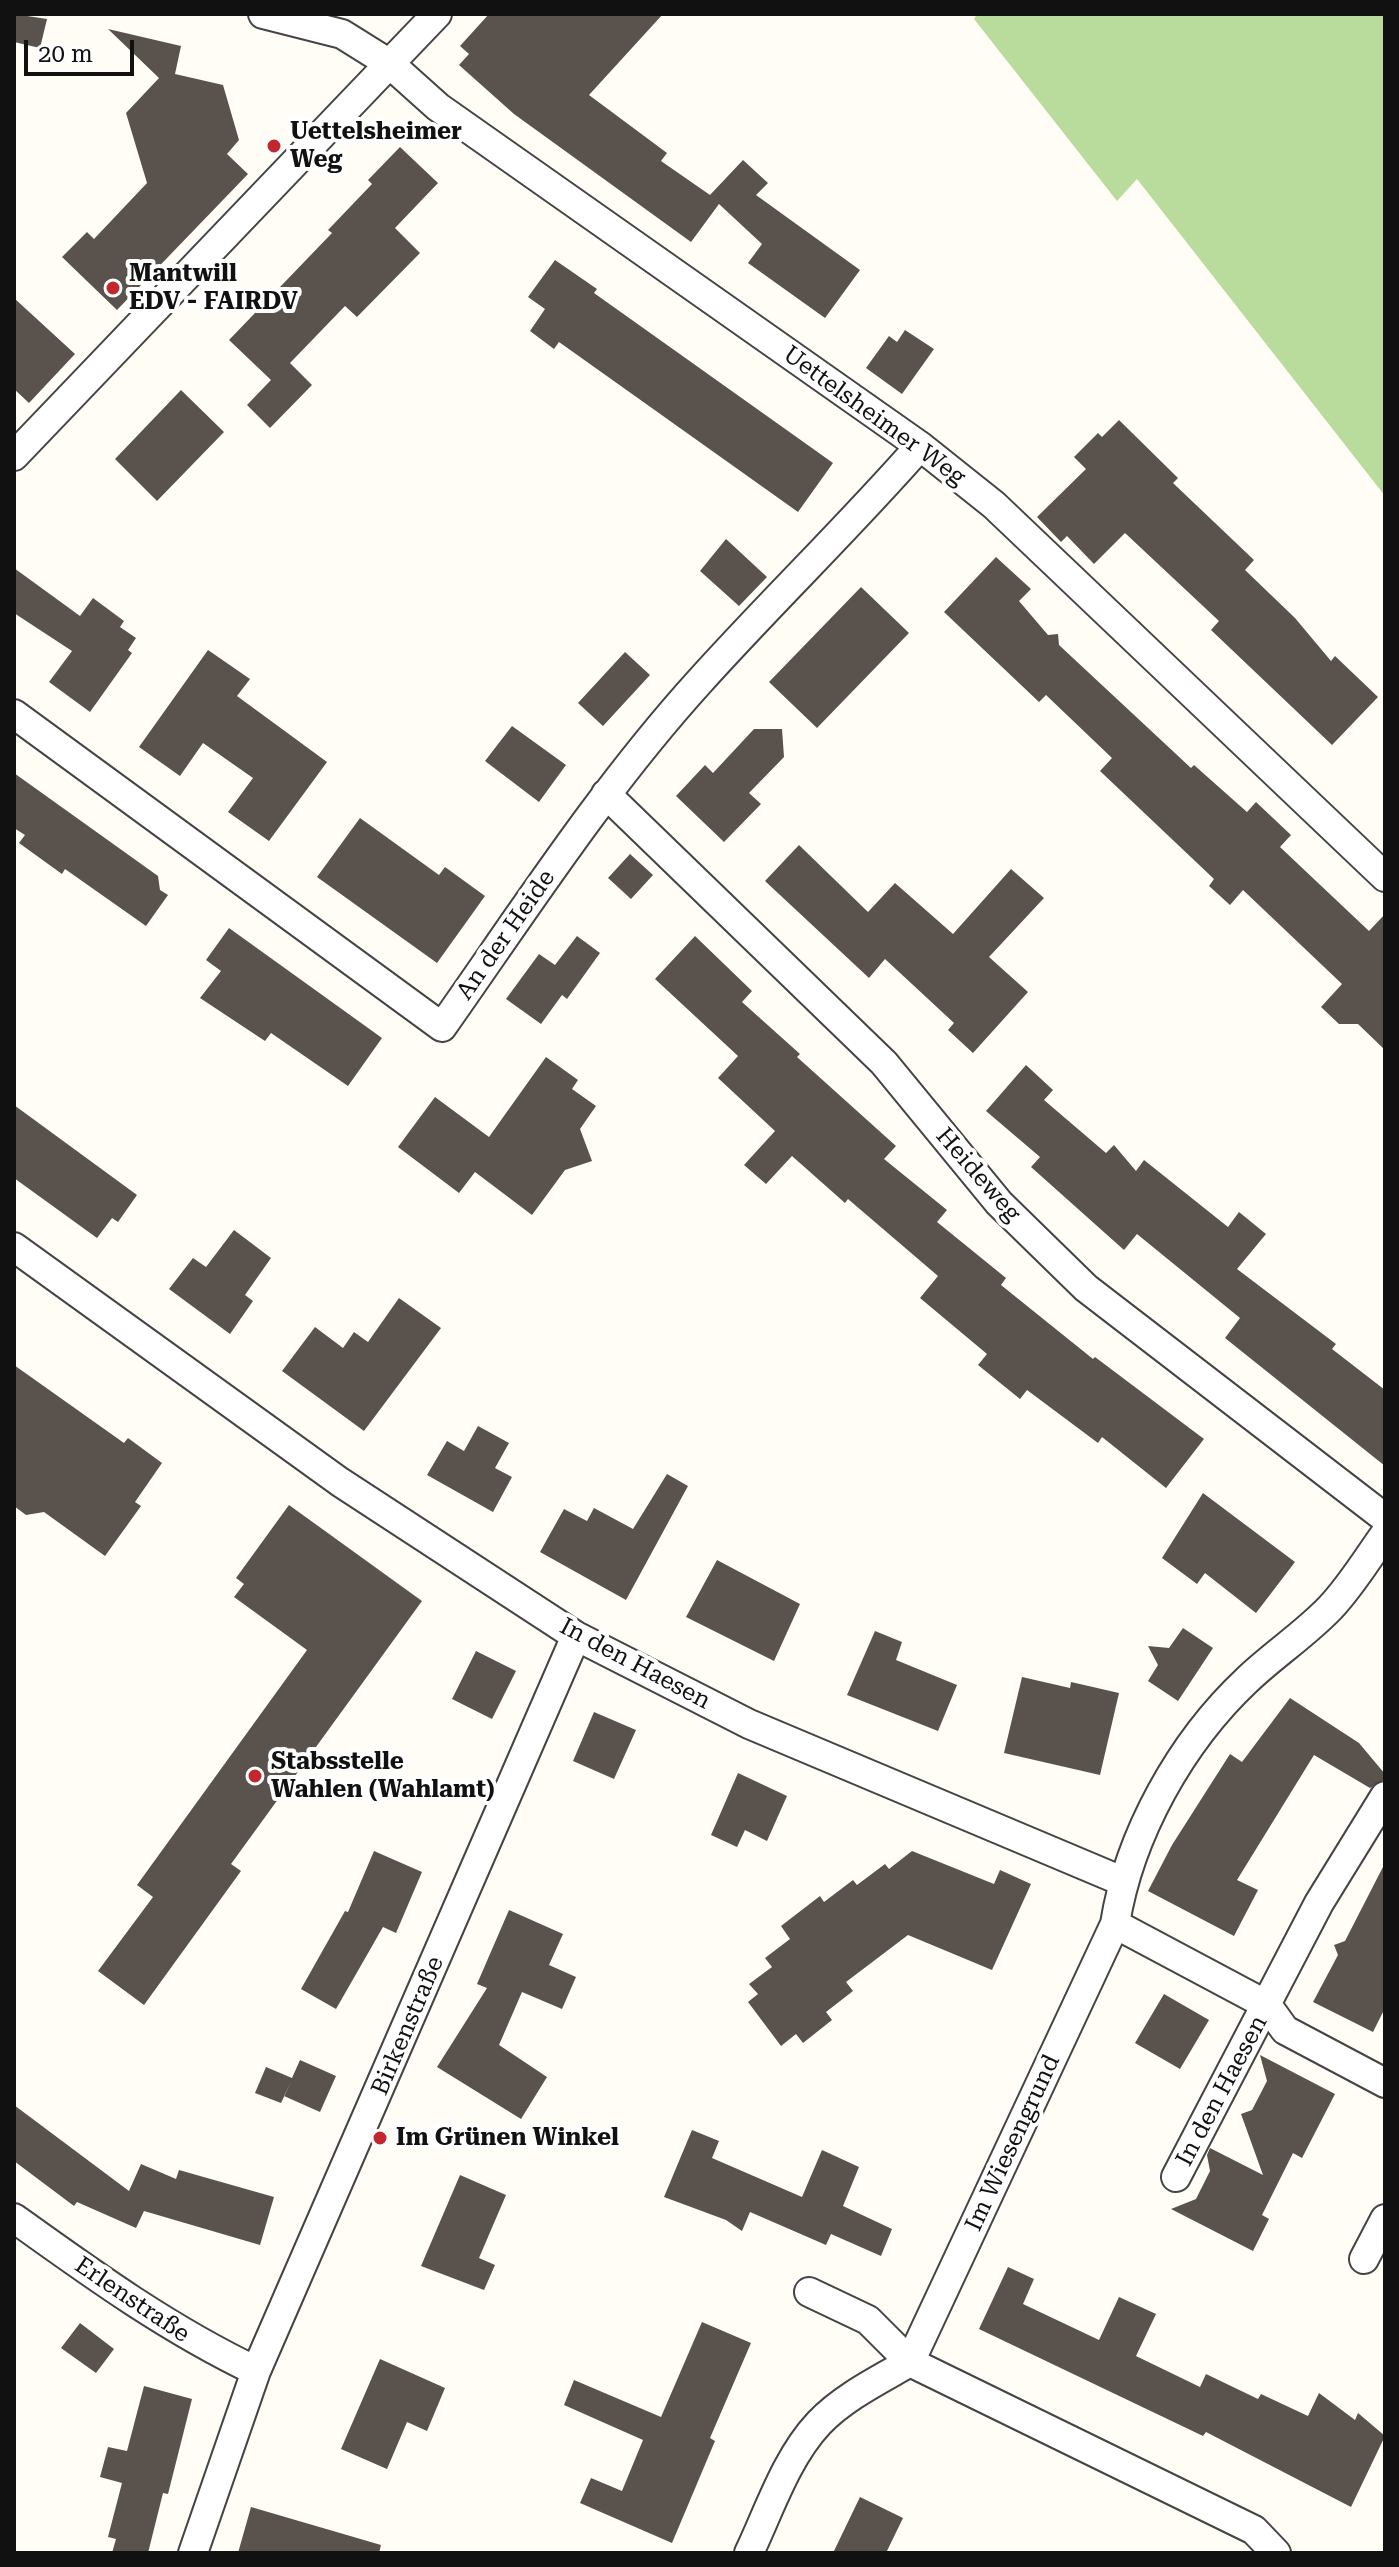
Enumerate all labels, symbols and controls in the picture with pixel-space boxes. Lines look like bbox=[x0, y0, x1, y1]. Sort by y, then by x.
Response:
scale bar bbox=[28, 24, 138, 74]
text: 20 m bbox=[38, 40, 93, 68]
place label: Uettelsheimer Weg bbox=[290, 118, 462, 174]
marker: Uettelsheimer Weg bbox=[265, 137, 283, 155]
place label: Mantwill EDV - FAIRDV bbox=[129, 260, 298, 316]
marker: Mantwill EDV - FAIRDV bbox=[104, 279, 122, 297]
street label: Uettelsheimer Weg bbox=[777, 340, 971, 492]
street label: An der Heide bbox=[451, 864, 561, 1006]
street label: Heideweg bbox=[929, 1122, 1027, 1228]
street label: In den Haesen bbox=[555, 1612, 715, 1716]
place label: Stabsstelle Wahlen (Wahlamt) bbox=[271, 1748, 495, 1804]
marker: Stabsstelle Wahlen (Wahlamt) bbox=[246, 1767, 264, 1785]
street label: Birkenstraße bbox=[366, 1952, 450, 2100]
street label: In den Haesen bbox=[1170, 2011, 1274, 2171]
street label: Im Wiesengrund bbox=[960, 2050, 1066, 2236]
place label: Im Grünen Winkel bbox=[396, 2124, 619, 2152]
marker: Im Grünen Winkel bbox=[371, 2129, 389, 2147]
street label: Erlenstraße bbox=[69, 2251, 195, 2349]

